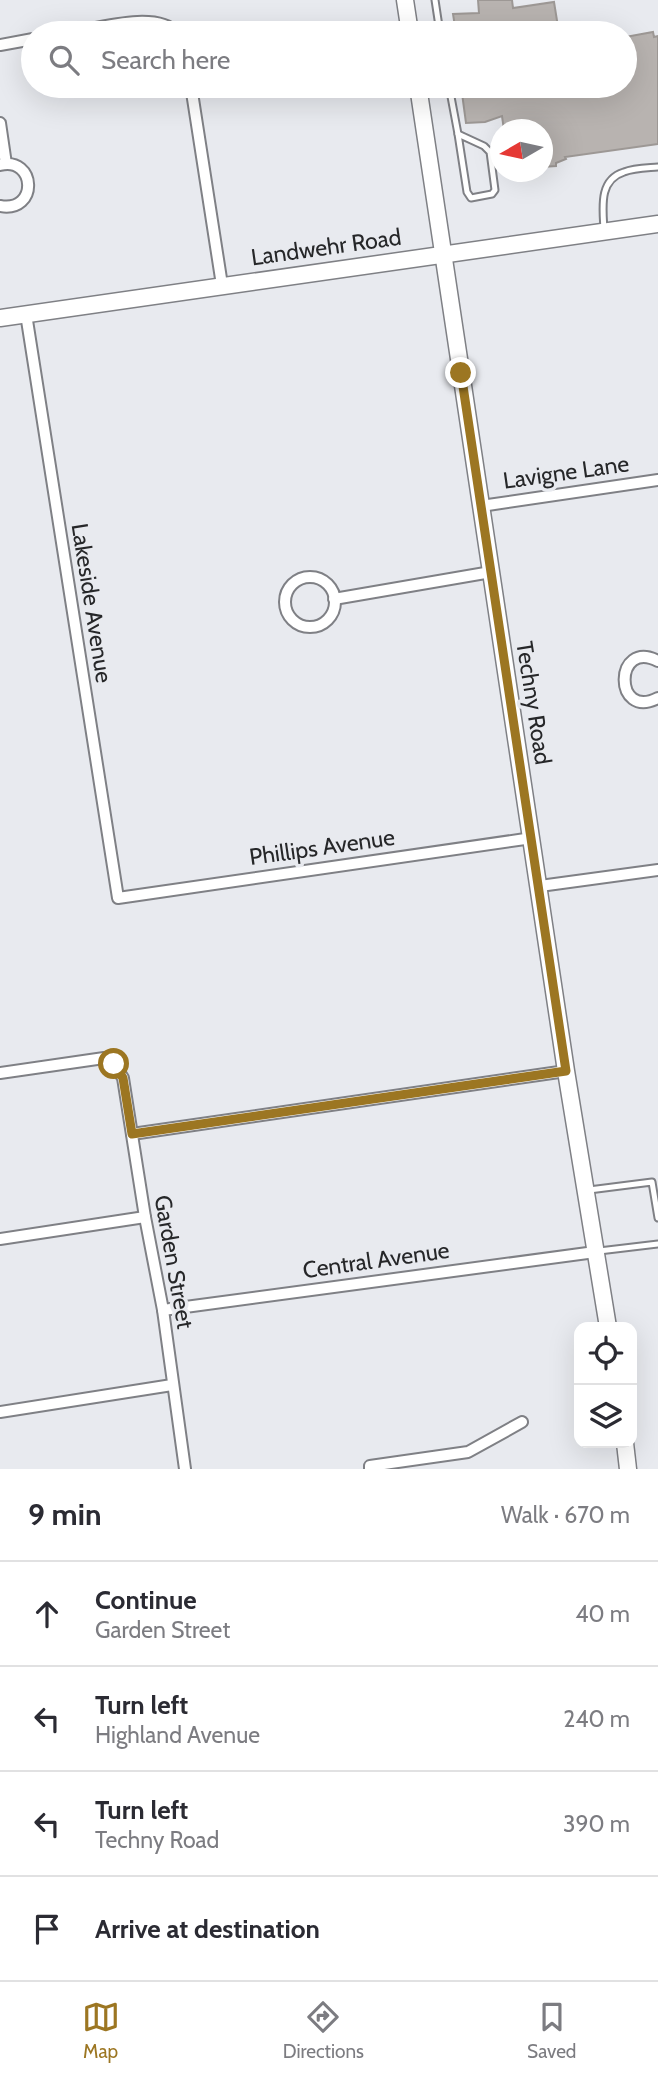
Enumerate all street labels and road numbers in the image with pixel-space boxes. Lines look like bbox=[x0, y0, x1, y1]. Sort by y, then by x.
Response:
street label: Landwehr Road bbox=[249, 223, 403, 271]
street label: Lavigne Lane bbox=[501, 449, 631, 495]
street label: Lakeside Avenue bbox=[66, 521, 118, 685]
street label: Techny Road bbox=[510, 639, 558, 767]
street label: Phillips Avenue bbox=[247, 823, 397, 871]
street label: Garden Street bbox=[148, 1193, 200, 1331]
street label: Central Avenue bbox=[301, 1236, 451, 1284]

